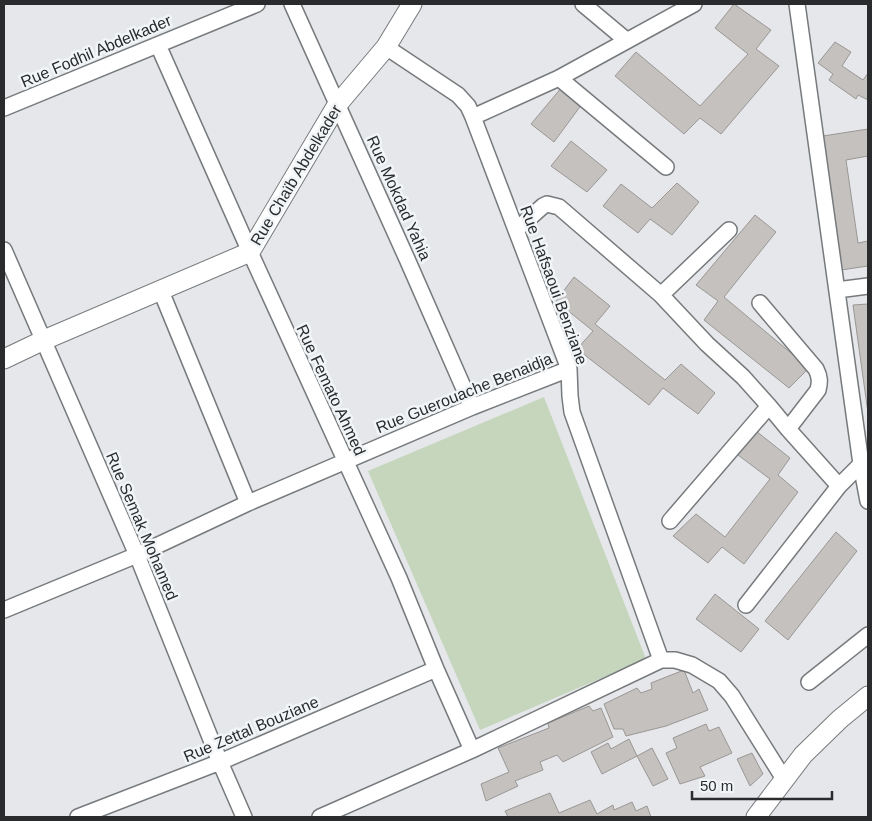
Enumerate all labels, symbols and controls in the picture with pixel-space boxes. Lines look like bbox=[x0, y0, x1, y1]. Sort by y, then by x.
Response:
street label: Rue Fodhil Abdelkader bbox=[18, 11, 174, 90]
street label: Rue Chaïb Abdelkader bbox=[247, 101, 345, 248]
street label: Rue Mokdad Yahia bbox=[364, 133, 434, 263]
street label: Rue Hafsaoui Benziane bbox=[517, 203, 591, 367]
street label: Rue Femato Ahmed bbox=[293, 322, 369, 458]
street label: Rue Guerouache Benaidja bbox=[373, 350, 555, 436]
street label: Rue Semak Mohamed bbox=[103, 449, 181, 603]
street label: Rue Zettal Bouziane bbox=[181, 693, 321, 765]
scale bar bbox=[692, 768, 832, 800]
text: 50 m bbox=[700, 777, 733, 794]

